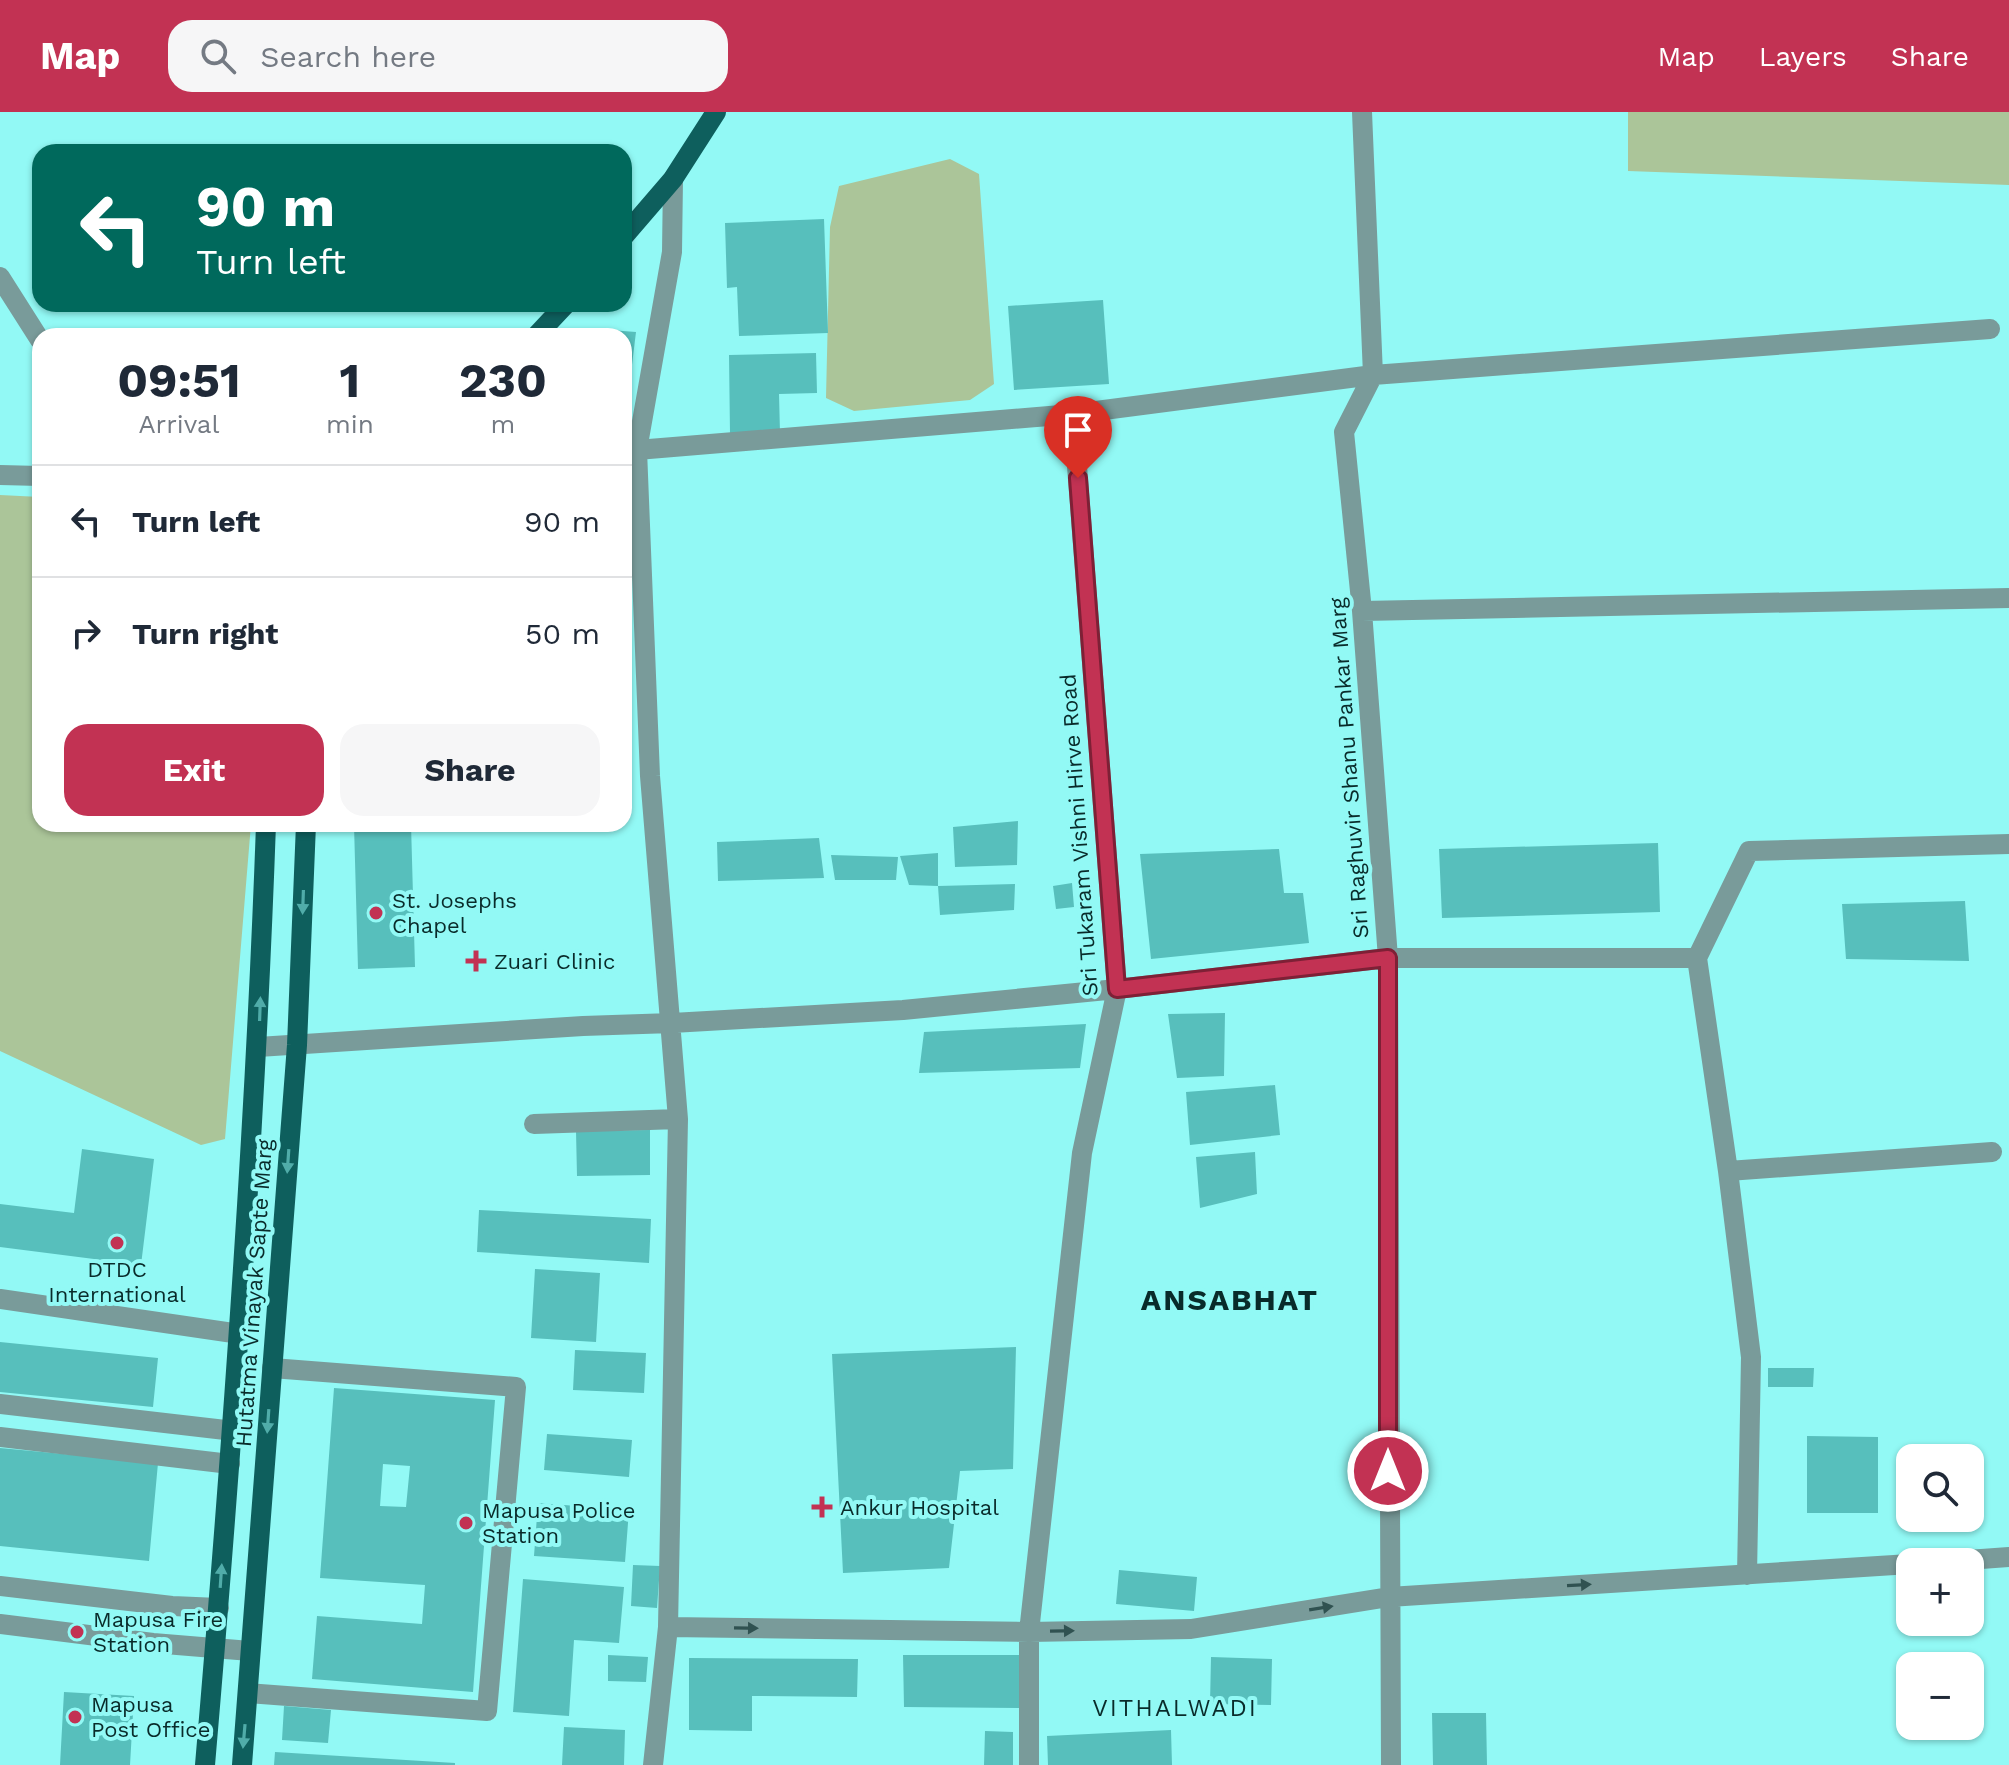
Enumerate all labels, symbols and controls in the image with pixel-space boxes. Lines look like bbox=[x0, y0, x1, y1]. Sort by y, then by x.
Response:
search box bbox=[168, 20, 728, 92]
text: Map bbox=[40, 34, 120, 78]
icon: search bbox=[196, 34, 240, 78]
text: Search here bbox=[260, 39, 436, 74]
text: Map bbox=[1658, 40, 1715, 73]
text: Layers bbox=[1759, 40, 1847, 73]
text: Share bbox=[1891, 40, 1969, 73]
text: 90 m bbox=[196, 174, 335, 240]
icon: left bbox=[64, 176, 168, 280]
text: Turn left bbox=[196, 241, 346, 283]
text: 09:51 bbox=[117, 352, 241, 409]
text: 1 bbox=[339, 352, 360, 409]
text: 230 bbox=[459, 352, 547, 409]
pin bbox=[1044, 396, 1112, 478]
icon: arrive bbox=[1056, 408, 1100, 452]
text: Arrival bbox=[138, 409, 220, 439]
text: min bbox=[326, 409, 374, 439]
text: m bbox=[490, 409, 515, 439]
icon: left bbox=[64, 499, 108, 543]
text: Turn left bbox=[132, 504, 260, 539]
text: 90 m bbox=[524, 504, 600, 539]
street label: Sri Raghuvir Shanu Pankar Marg bbox=[1325, 596, 1373, 939]
icon: right bbox=[64, 611, 108, 655]
text: Turn right bbox=[132, 616, 278, 651]
text: 50 m bbox=[525, 616, 600, 651]
street label: Sri Tukaram Vishni Hirve Road bbox=[1055, 673, 1103, 997]
button: Exit bbox=[64, 724, 324, 816]
button: Share bbox=[340, 724, 600, 816]
place label: St. Josephs Chapel bbox=[392, 888, 517, 938]
one-way arrow bbox=[296, 890, 309, 915]
marker: St. Josephs Chapel bbox=[367, 904, 385, 922]
place label: Zuari Clinic bbox=[494, 949, 615, 974]
marker: Zuari Clinic bbox=[465, 950, 487, 972]
one-way arrow bbox=[253, 996, 266, 1021]
street label: Hutatma Vinayak Sapte Marg bbox=[231, 1138, 277, 1448]
one-way arrow bbox=[281, 1149, 294, 1174]
marker: DTDC International bbox=[108, 1234, 126, 1252]
place label: DTDC International bbox=[48, 1257, 186, 1307]
district label: ANSABHAT bbox=[1141, 1282, 1319, 1317]
one-way arrow bbox=[261, 1409, 274, 1434]
position arrow bbox=[1346, 1429, 1430, 1513]
map controls bbox=[1896, 1444, 1984, 1740]
button: search bbox=[1896, 1444, 1984, 1532]
place label: Ankur Hospital bbox=[840, 1495, 999, 1520]
marker: Ankur Hospital bbox=[811, 1496, 833, 1518]
place label: Mapusa Police Station bbox=[482, 1498, 636, 1548]
marker: Mapusa Police Station bbox=[457, 1514, 475, 1532]
button: + bbox=[1896, 1548, 1984, 1636]
one-way arrow bbox=[215, 1563, 228, 1588]
one-way arrow bbox=[1567, 1578, 1592, 1591]
one-way arrow bbox=[1308, 1601, 1333, 1614]
place label: Mapusa Fire Station bbox=[93, 1607, 223, 1657]
one-way arrow bbox=[734, 1622, 759, 1634]
marker: Mapusa Fire Station bbox=[68, 1623, 86, 1641]
one-way arrow bbox=[1050, 1625, 1075, 1638]
button: − bbox=[1896, 1652, 1984, 1740]
place label: Mapusa Post Office bbox=[91, 1692, 210, 1742]
district label: VITHALWADI bbox=[1092, 1694, 1258, 1722]
marker: Mapusa Post Office bbox=[66, 1708, 84, 1726]
one-way arrow bbox=[238, 1724, 251, 1749]

